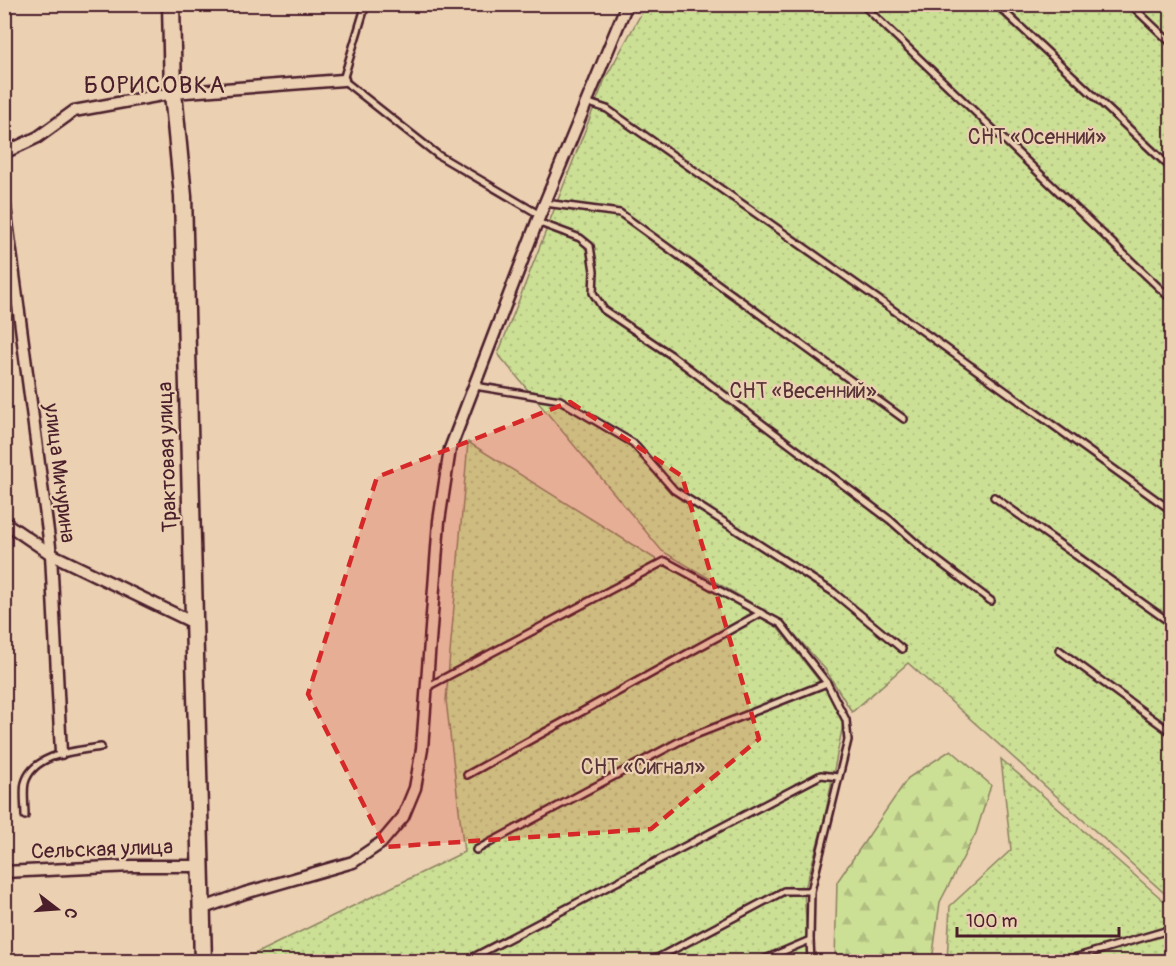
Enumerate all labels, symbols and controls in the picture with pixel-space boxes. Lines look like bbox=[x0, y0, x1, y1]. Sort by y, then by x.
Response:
district label: БОРИСОВКА bbox=[84, 71, 226, 100]
park label: СНТ «Осенний» bbox=[968, 124, 1107, 151]
park label: СНТ «Весенний» bbox=[729, 378, 877, 405]
street label: Трактовая улица bbox=[151, 381, 184, 533]
street label: улица Мичурина bbox=[37, 401, 81, 544]
park label: СНТ «Сигнал» bbox=[581, 754, 706, 781]
street label: Сельская улица bbox=[31, 834, 173, 865]
north arrow bbox=[27, 879, 87, 939]
scale bar bbox=[957, 900, 1119, 938]
text: С bbox=[59, 905, 81, 921]
text: 100 m bbox=[966, 910, 1018, 933]

